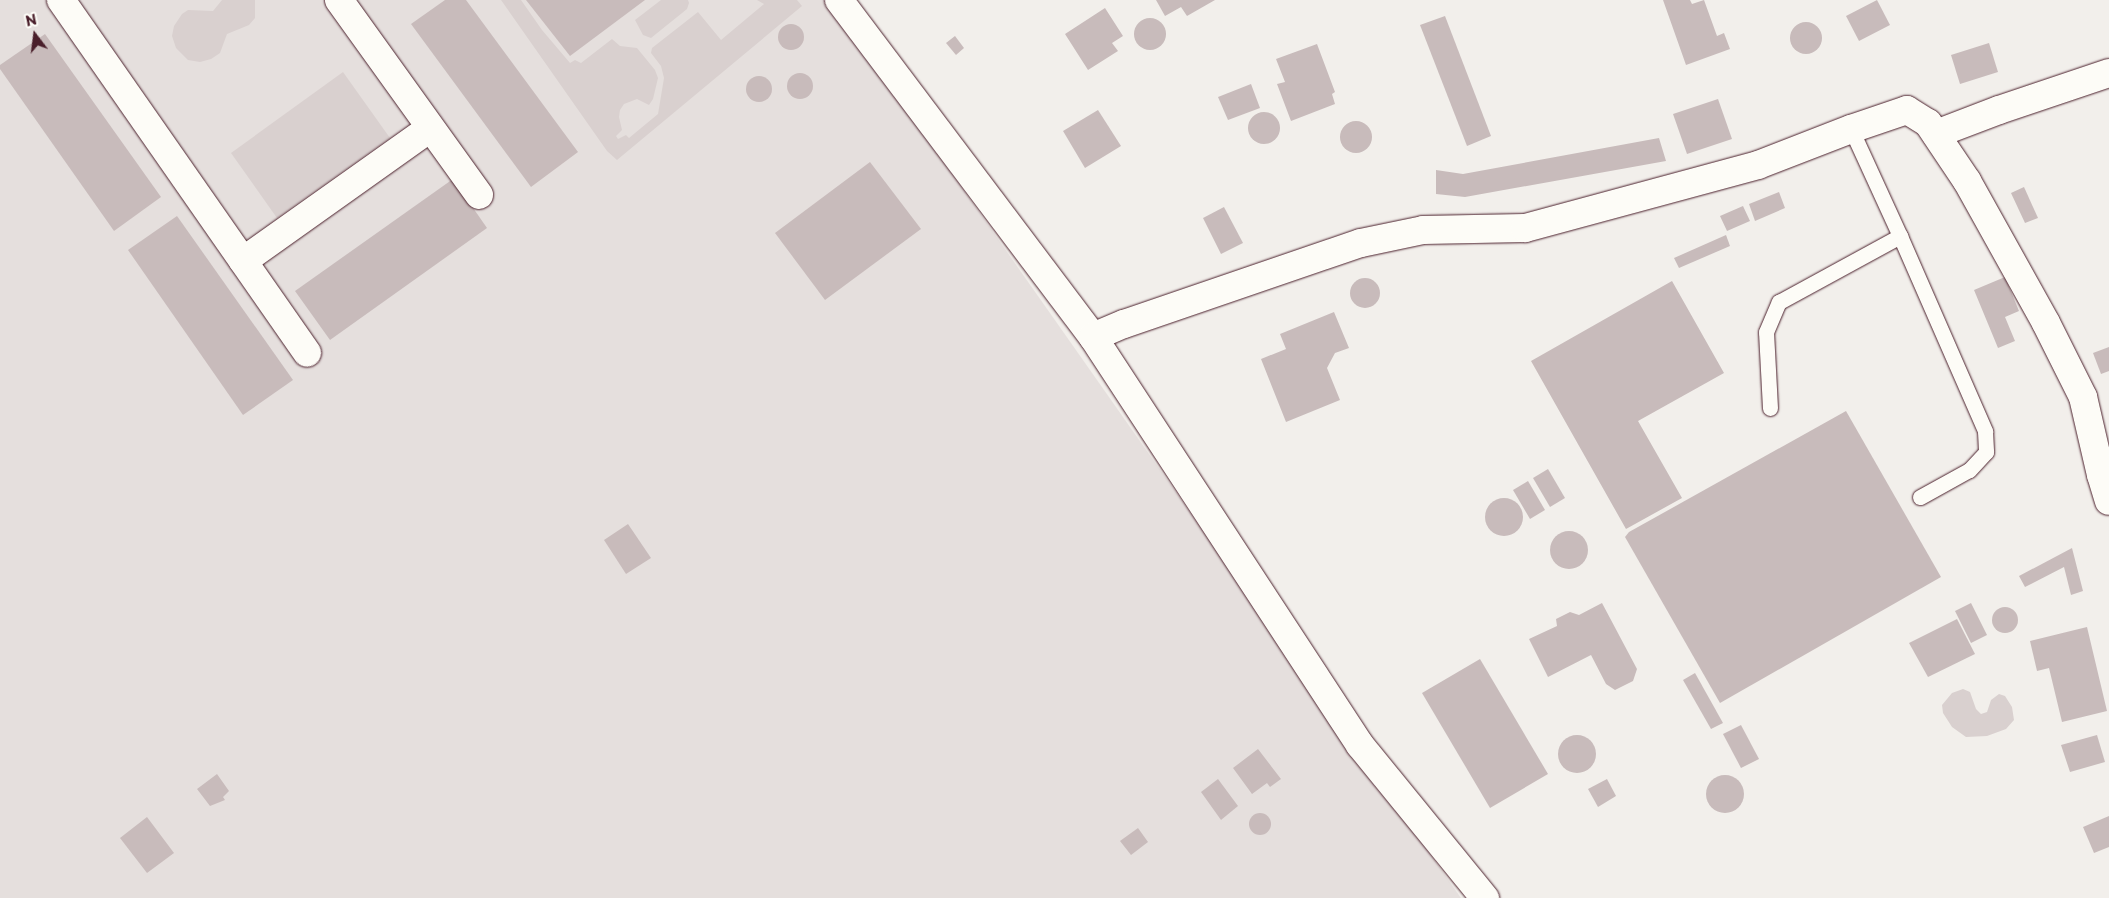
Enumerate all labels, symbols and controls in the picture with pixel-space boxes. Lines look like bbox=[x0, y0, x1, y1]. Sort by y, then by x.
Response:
text: N bbox=[23, 8, 39, 32]
north arrow bbox=[10, 10, 60, 60]

